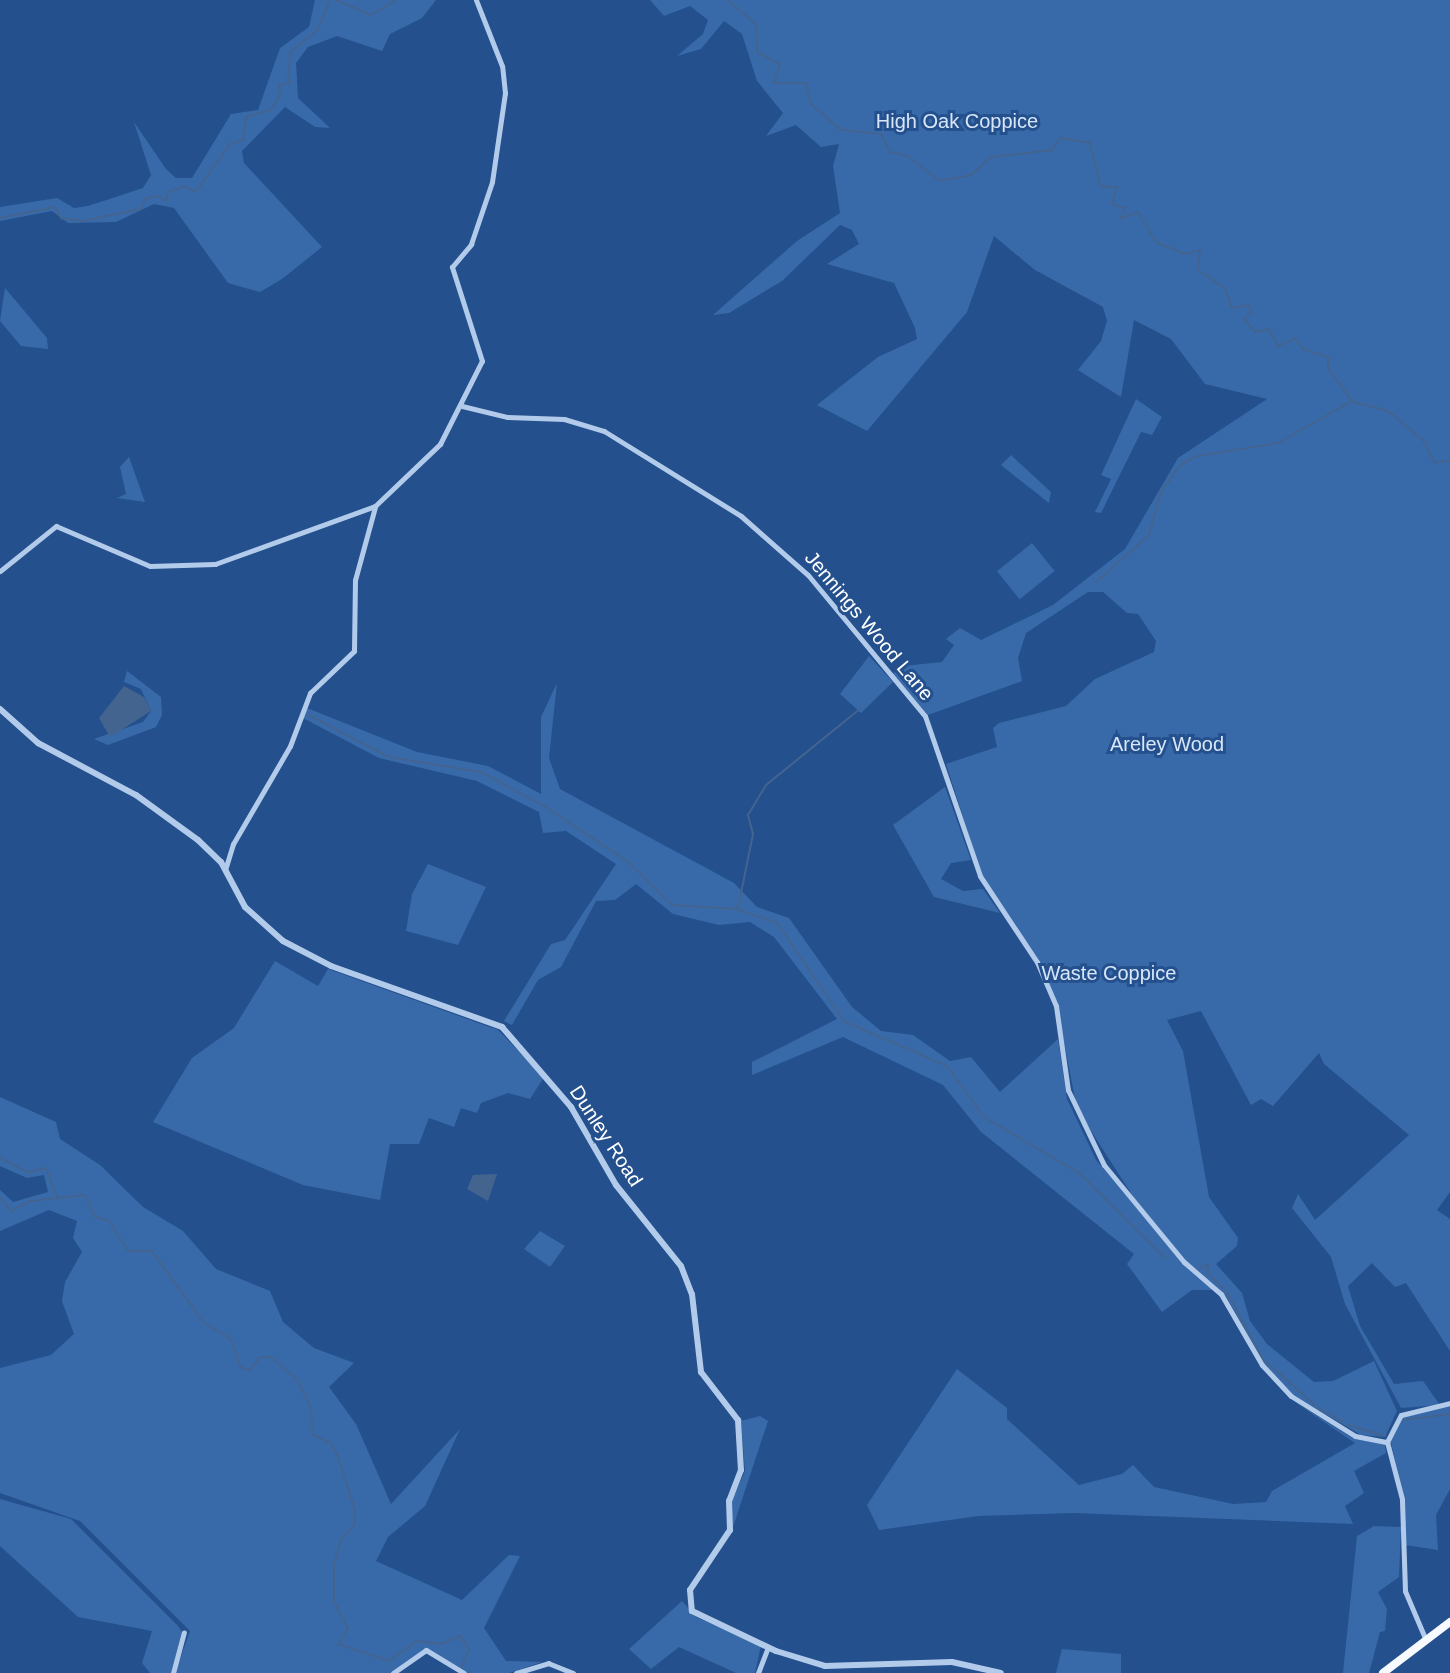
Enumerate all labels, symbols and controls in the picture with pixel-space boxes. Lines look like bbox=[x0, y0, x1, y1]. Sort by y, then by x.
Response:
park label: High Oak Coppice bbox=[876, 109, 1038, 133]
street label: Jennings Wood Lane bbox=[800, 546, 938, 706]
park label: Areley Wood bbox=[1110, 732, 1224, 756]
park label: Waste Coppice bbox=[1042, 961, 1176, 985]
street label: Dunley Road bbox=[564, 1081, 648, 1191]

